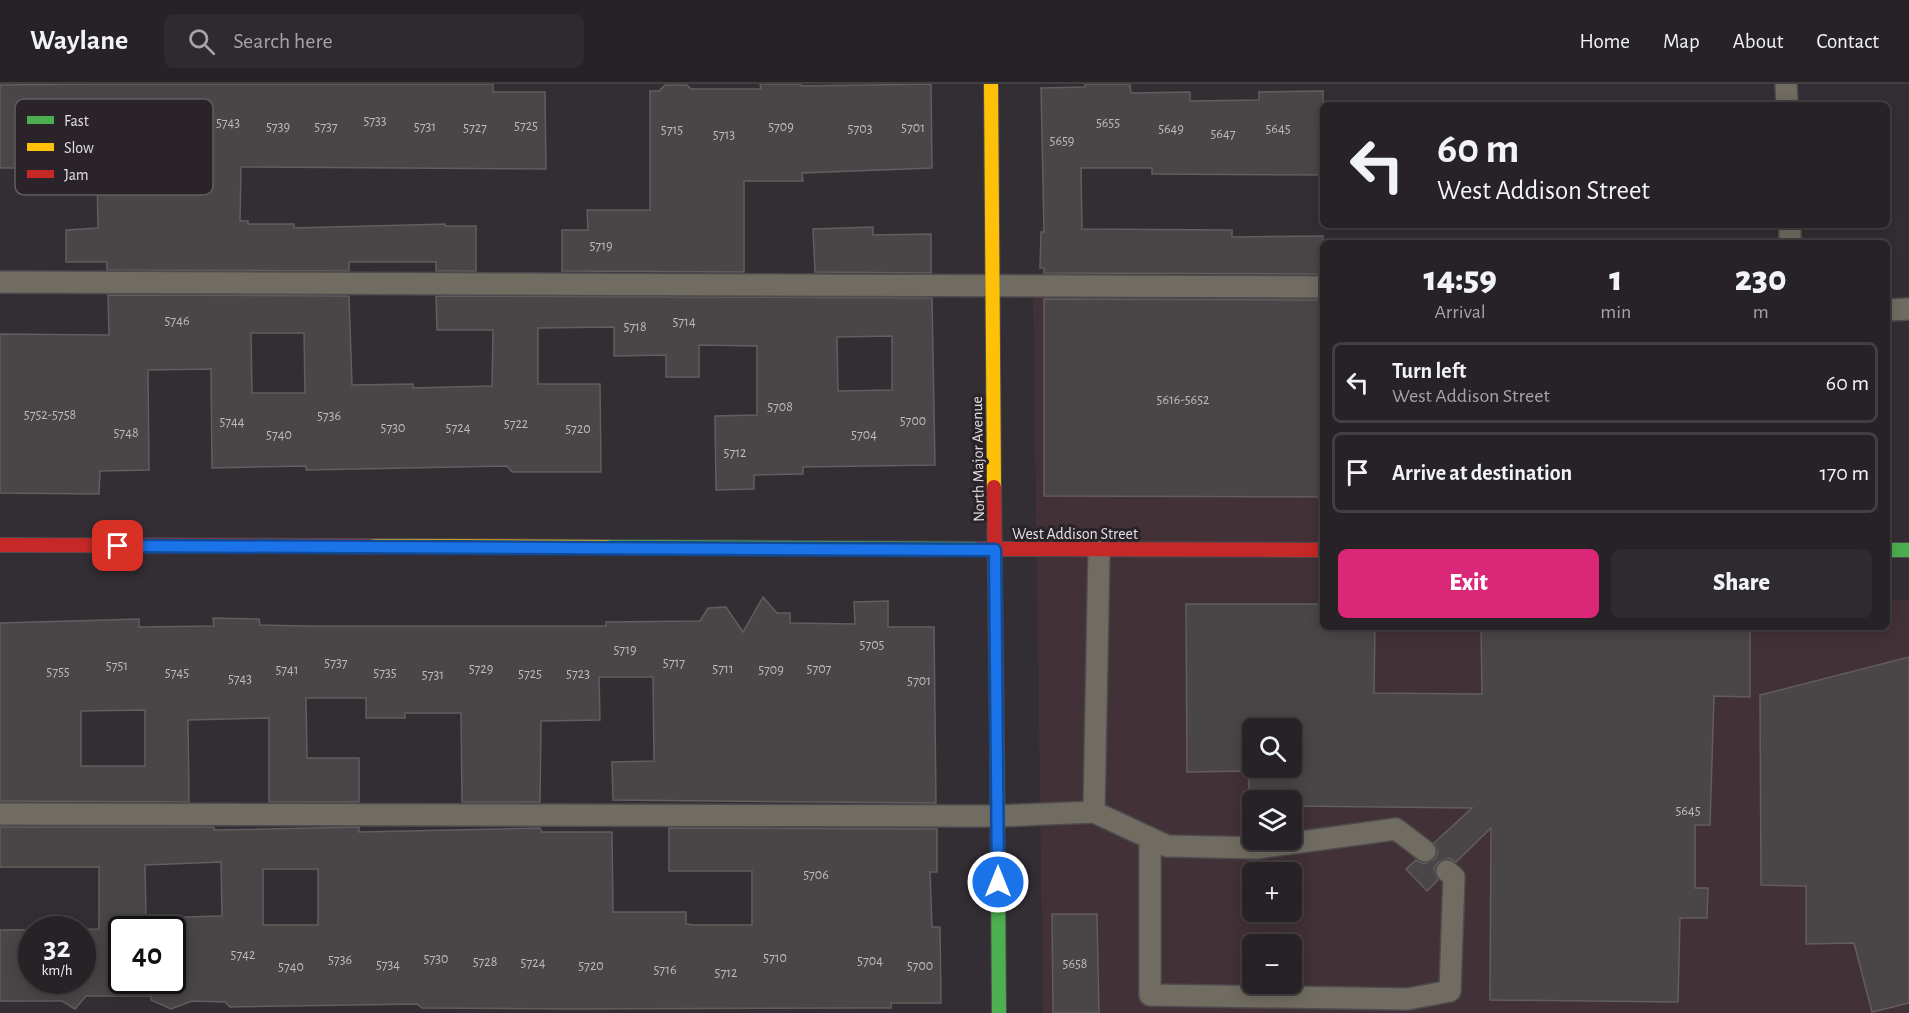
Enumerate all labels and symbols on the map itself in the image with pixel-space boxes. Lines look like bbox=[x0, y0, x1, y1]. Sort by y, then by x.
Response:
legend bbox=[15, 99, 213, 195]
text: Fast bbox=[64, 113, 89, 129]
house number: 5733 bbox=[363, 114, 387, 128]
house number: 5743 bbox=[216, 116, 240, 130]
house number: 5655 bbox=[1096, 116, 1120, 130]
house number: 5725 bbox=[514, 119, 538, 133]
house number: 5739 bbox=[266, 120, 290, 134]
house number: 5737 bbox=[314, 120, 338, 134]
house number: 5731 bbox=[414, 120, 436, 134]
house number: 5709 bbox=[768, 120, 794, 134]
house number: 5727 bbox=[463, 121, 487, 135]
house number: 5701 bbox=[901, 121, 925, 135]
house number: 5703 bbox=[848, 122, 873, 136]
house number: 5649 bbox=[1158, 122, 1184, 136]
house number: 5645 bbox=[1265, 122, 1291, 136]
house number: 5715 bbox=[661, 123, 683, 137]
house number: 5647 bbox=[1210, 127, 1236, 141]
house number: 5713 bbox=[713, 128, 735, 142]
house number: 5659 bbox=[1050, 134, 1074, 148]
text: Slow bbox=[64, 140, 94, 156]
text: Jam bbox=[64, 167, 89, 183]
house number: 5719 bbox=[589, 239, 613, 253]
house number: 5746 bbox=[164, 314, 190, 328]
house number: 5714 bbox=[672, 315, 696, 329]
house number: 5718 bbox=[623, 320, 647, 334]
house number: 5616-5652 bbox=[1157, 393, 1209, 407]
street label: North Major Avenue bbox=[969, 396, 988, 522]
house number: 5708 bbox=[767, 400, 793, 414]
house number: 5752-5758 bbox=[24, 408, 76, 422]
house number: 5736 bbox=[317, 409, 341, 423]
house number: 5700 bbox=[900, 414, 926, 428]
house number: 5744 bbox=[219, 415, 245, 429]
house number: 5722 bbox=[504, 417, 528, 431]
house number: 5730 bbox=[381, 421, 405, 435]
house number: 5724 bbox=[446, 421, 471, 435]
house number: 5720 bbox=[565, 422, 591, 436]
house number: 5748 bbox=[113, 426, 139, 440]
house number: 5740 bbox=[266, 428, 292, 442]
house number: 5704 bbox=[851, 428, 877, 442]
house number: 5712 bbox=[724, 446, 746, 460]
pin bbox=[92, 520, 143, 571]
street label: West Addison Street bbox=[1012, 526, 1138, 542]
house number: 5705 bbox=[860, 638, 885, 652]
house number: 5719 bbox=[613, 643, 637, 657]
house number: 5737 bbox=[324, 656, 348, 670]
house number: 5717 bbox=[663, 656, 685, 670]
house number: 5751 bbox=[106, 659, 128, 673]
house number: 5729 bbox=[469, 662, 493, 676]
house number: 5711 bbox=[712, 662, 734, 676]
house number: 5707 bbox=[807, 662, 832, 676]
house number: 5741 bbox=[275, 663, 299, 677]
house number: 5709 bbox=[758, 663, 784, 677]
house number: 5755 bbox=[46, 665, 70, 679]
house number: 5745 bbox=[165, 666, 189, 680]
house number: 5735 bbox=[373, 666, 397, 680]
house number: 5725 bbox=[518, 667, 542, 681]
house number: 5723 bbox=[566, 667, 590, 681]
house number: 5731 bbox=[422, 668, 444, 682]
house number: 5743 bbox=[228, 672, 252, 686]
house number: 5701 bbox=[907, 674, 931, 688]
house number: 5645 bbox=[1675, 804, 1701, 818]
position arrow bbox=[966, 850, 1030, 914]
house number: 5706 bbox=[803, 868, 829, 882]
speed limit sign: 40 bbox=[108, 916, 186, 994]
house number: 5742 bbox=[231, 948, 255, 962]
house number: 5710 bbox=[763, 951, 787, 965]
house number: 5730 bbox=[424, 952, 448, 966]
house number: 5736 bbox=[328, 953, 352, 967]
house number: 5704 bbox=[857, 954, 883, 968]
house number: 5728 bbox=[473, 955, 497, 969]
house number: 5724 bbox=[521, 956, 546, 970]
house number: 5658 bbox=[1063, 957, 1087, 971]
house number: 5734 bbox=[376, 958, 400, 972]
house number: 5720 bbox=[578, 959, 604, 973]
house number: 5700 bbox=[907, 959, 933, 973]
house number: 5740 bbox=[278, 960, 304, 974]
house number: 5716 bbox=[653, 963, 677, 977]
house number: 5712 bbox=[715, 966, 737, 980]

